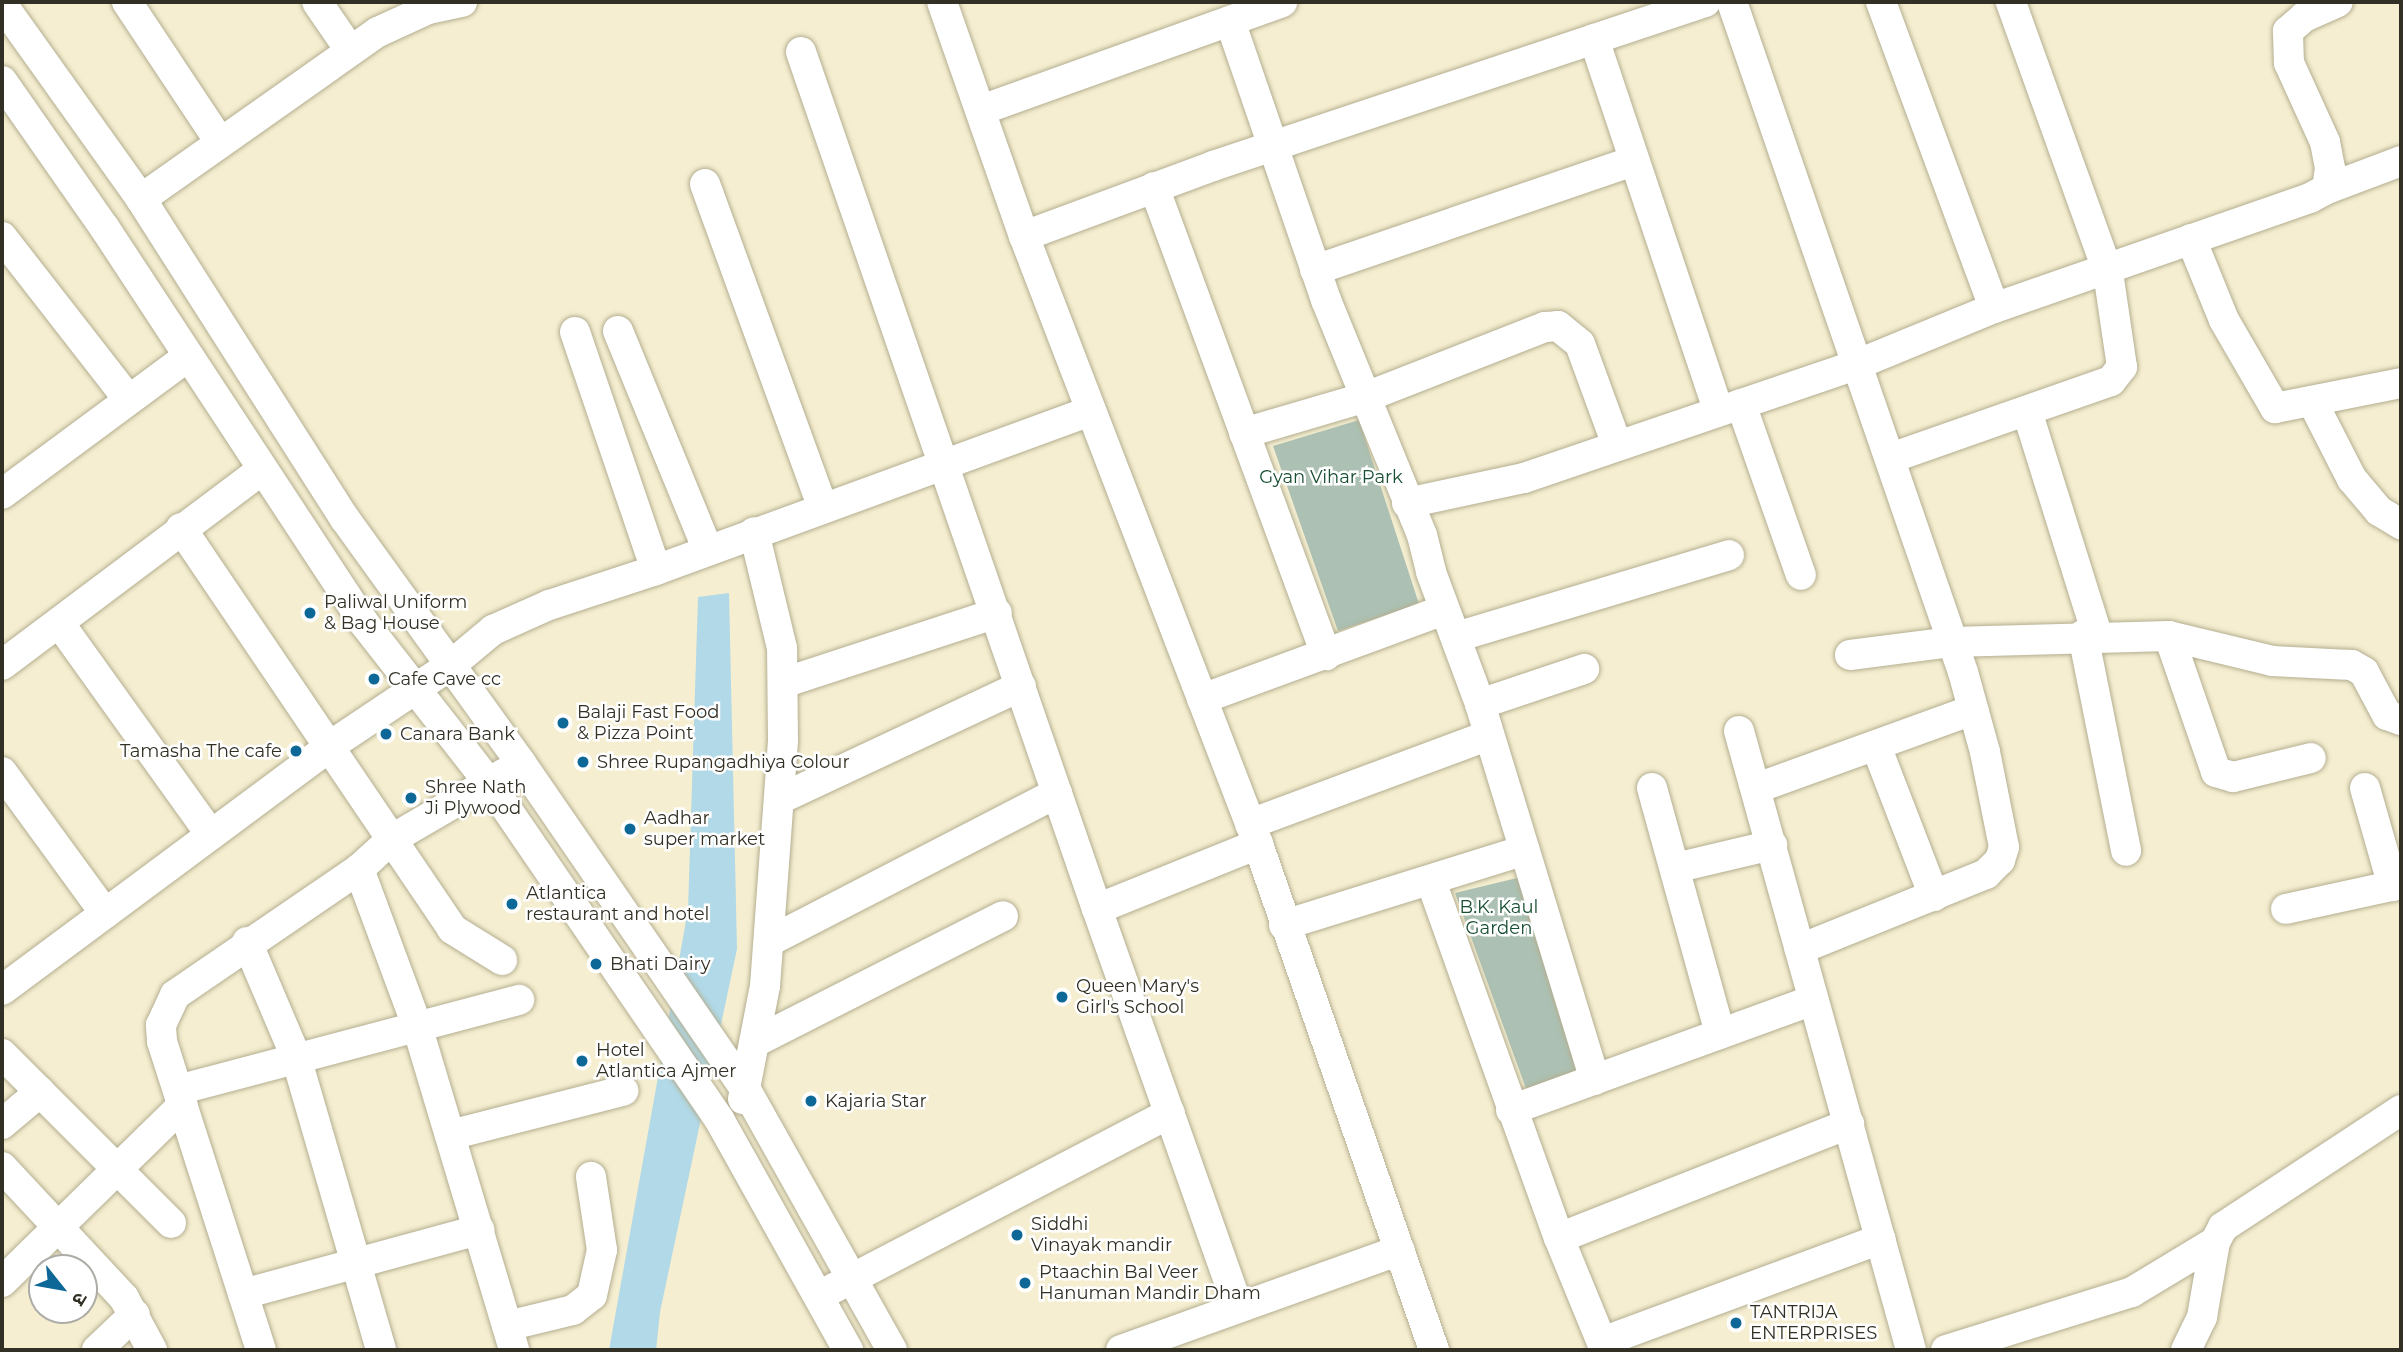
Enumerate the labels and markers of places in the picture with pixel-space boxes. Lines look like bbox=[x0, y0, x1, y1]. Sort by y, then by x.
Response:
place label: Paliwal Uniform & Bag House bbox=[324, 592, 467, 634]
marker: Paliwal Uniform & Bag House bbox=[302, 605, 318, 621]
place label: Cafe Cave cc bbox=[388, 668, 501, 690]
marker: Cafe Cave cc bbox=[366, 671, 382, 687]
place label: Balaji Fast Food & Pizza Point bbox=[577, 702, 719, 744]
marker: Balaji Fast Food & Pizza Point bbox=[555, 715, 571, 731]
place label: Canara Bank bbox=[400, 723, 515, 745]
marker: Canara Bank bbox=[378, 726, 394, 742]
place label: Tamasha The cafe bbox=[120, 740, 282, 762]
marker: Tamasha The cafe bbox=[288, 743, 304, 759]
place label: Shree Rupangadhiya Colour bbox=[597, 751, 850, 773]
marker: Shree Rupangadhiya Colour bbox=[575, 754, 591, 770]
place label: Shree Nath Ji Plywood bbox=[425, 777, 526, 820]
marker: Shree Nath Ji Plywood bbox=[403, 790, 419, 806]
place label: Aadhar super market bbox=[644, 808, 765, 850]
marker: Aadhar super market bbox=[622, 821, 638, 837]
place label: Atlantica restaurant and hotel bbox=[526, 883, 709, 926]
marker: Atlantica restaurant and hotel bbox=[504, 896, 520, 912]
place label: Bhati Dairy bbox=[610, 953, 710, 975]
marker: Bhati Dairy bbox=[588, 956, 604, 972]
place label: Queen Mary's Girl's School bbox=[1076, 976, 1199, 1018]
marker: Queen Mary's Girl's School bbox=[1054, 989, 1070, 1005]
place label: Hotel Atlantica Ajmer bbox=[596, 1040, 736, 1082]
marker: Hotel Atlantica Ajmer bbox=[574, 1053, 590, 1069]
place label: Kajaria Star bbox=[825, 1090, 927, 1112]
marker: Kajaria Star bbox=[803, 1093, 819, 1109]
place label: Siddhi Vinayak mandir bbox=[1031, 1214, 1172, 1256]
marker: Siddhi Vinayak mandir bbox=[1009, 1227, 1025, 1243]
place label: Ptaachin Bal Veer Hanuman Mandir Dham bbox=[1039, 1262, 1261, 1304]
marker: Ptaachin Bal Veer Hanuman Mandir Dham bbox=[1017, 1275, 1033, 1291]
place label: TANTRIJA ENTERPRISES bbox=[1750, 1302, 1877, 1344]
marker: TANTRIJA ENTERPRISES bbox=[1728, 1315, 1744, 1331]

